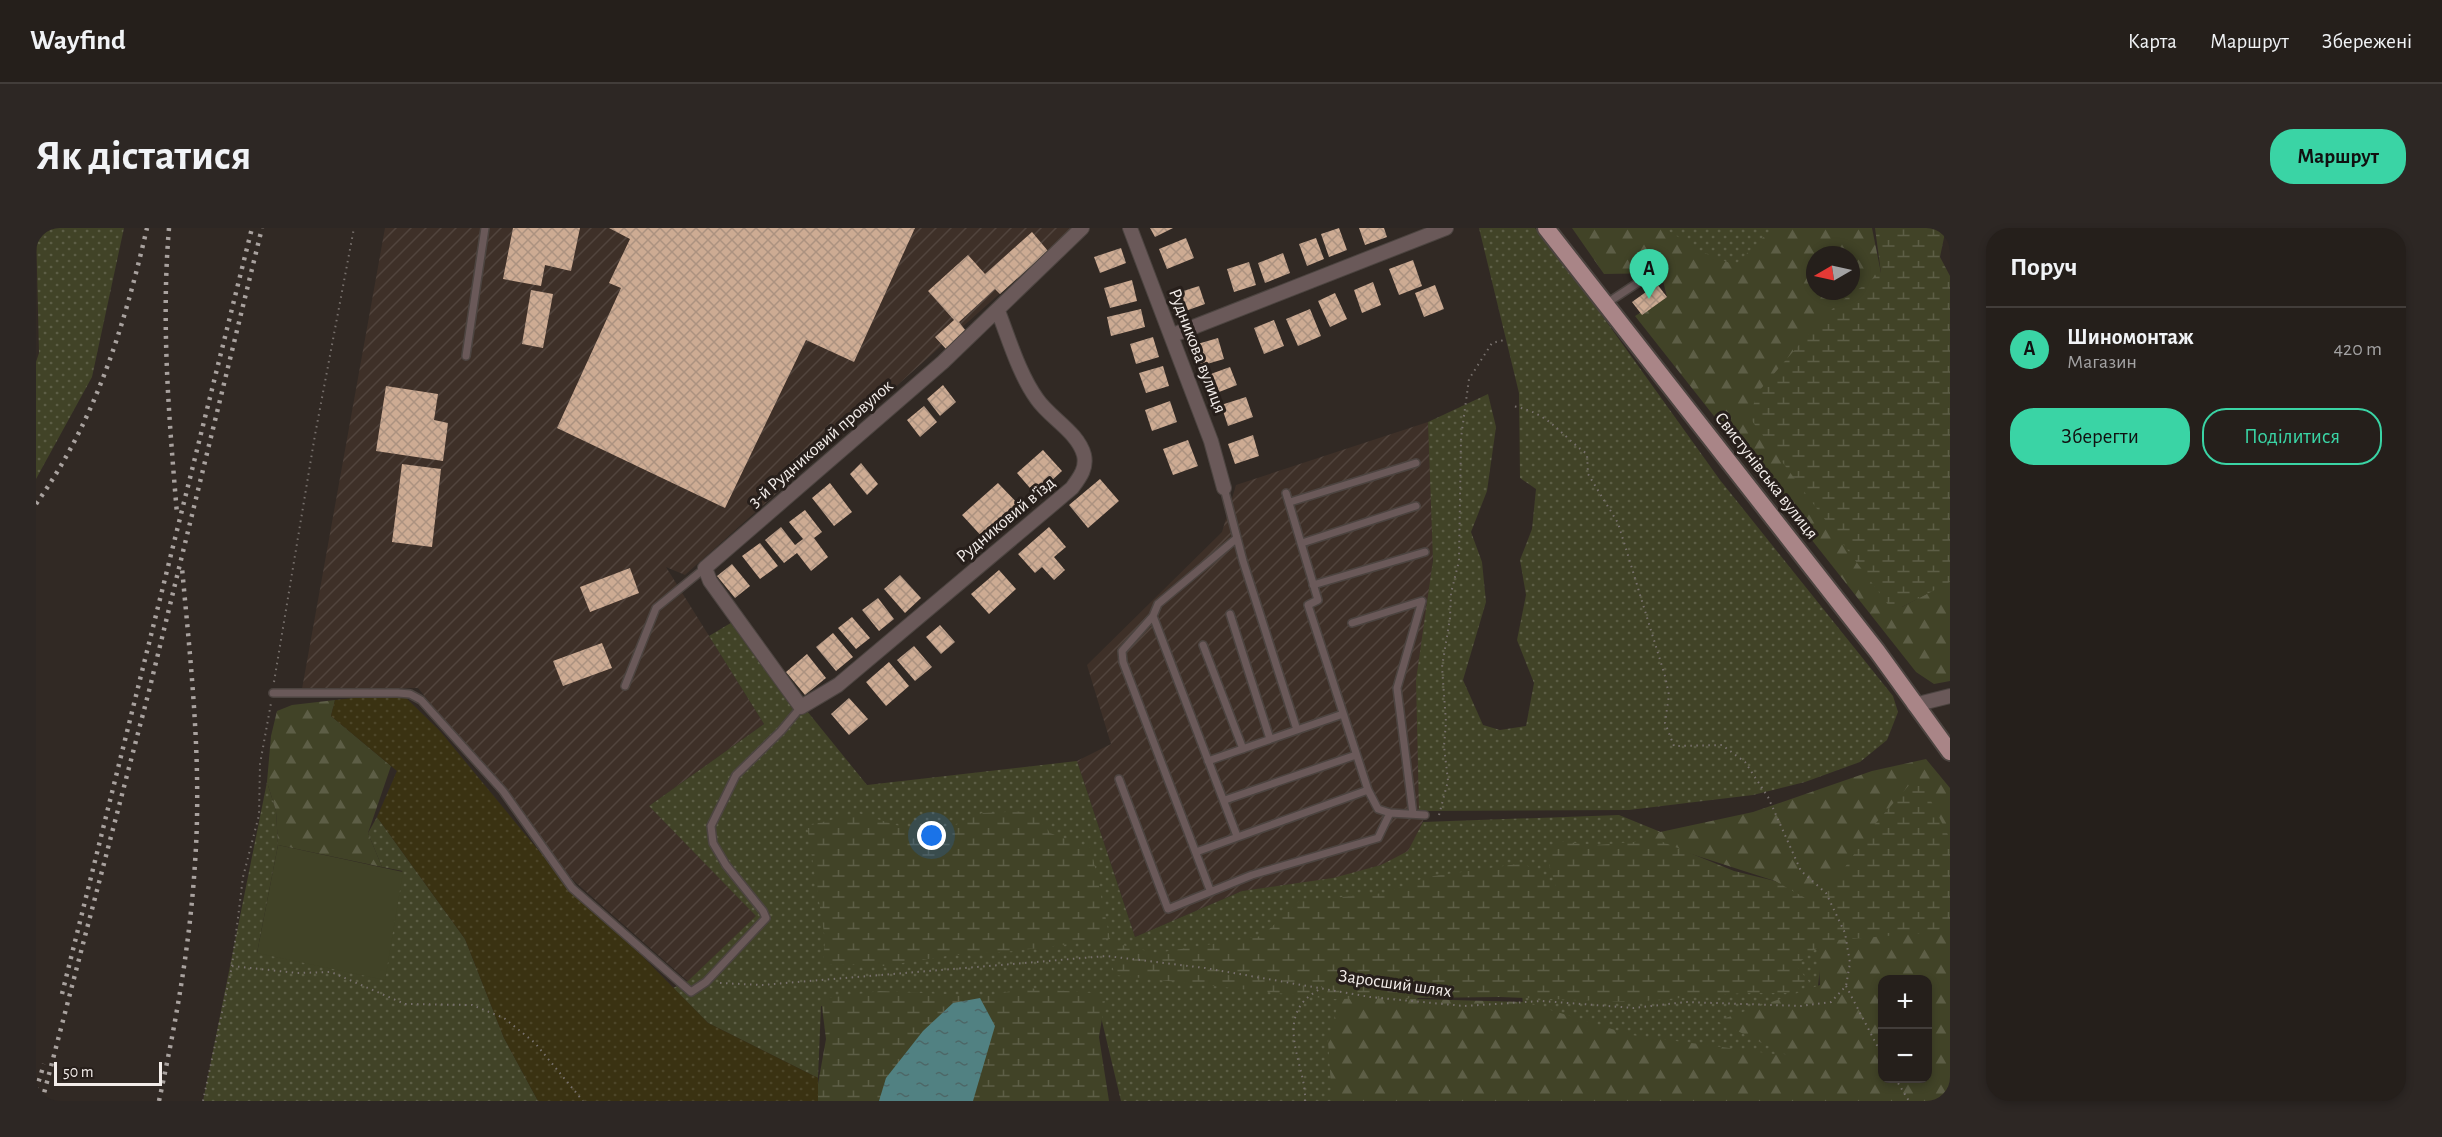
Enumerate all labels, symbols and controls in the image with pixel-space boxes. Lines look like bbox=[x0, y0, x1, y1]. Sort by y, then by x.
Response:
text: Wayfind bbox=[30, 27, 126, 55]
text: Карта bbox=[2128, 31, 2177, 52]
text: Маршрут bbox=[2210, 31, 2289, 52]
text: Збережені bbox=[2322, 31, 2412, 52]
button: Маршрут bbox=[2270, 129, 2406, 184]
text: Як дістатися bbox=[36, 135, 251, 177]
north arrow bbox=[1806, 246, 1860, 300]
pin: A bbox=[1630, 250, 1668, 299]
text: Поруч bbox=[2010, 254, 2077, 280]
street label: Рудникова вулиця bbox=[1165, 286, 1229, 416]
text: Шиномонтаж bbox=[2067, 326, 2194, 348]
text: A bbox=[2024, 339, 2036, 359]
text: 420 m bbox=[2333, 339, 2382, 359]
text: Магазин bbox=[2067, 352, 2137, 372]
street label: 3-й Рудниковий провулок bbox=[745, 376, 897, 511]
button: Зберегти bbox=[2010, 408, 2190, 465]
button: Поділитися bbox=[2202, 408, 2382, 465]
street label: Свистунівська вулиця bbox=[1711, 409, 1821, 543]
street label: Рудниковий в’їзд bbox=[953, 474, 1059, 566]
your location bbox=[917, 821, 946, 850]
street label: Заросший шлях bbox=[1337, 967, 1453, 1001]
map controls bbox=[1878, 975, 1932, 1083]
button: + bbox=[1878, 975, 1932, 1029]
button: − bbox=[1878, 1029, 1932, 1083]
scale bar bbox=[54, 1059, 162, 1086]
text: 50 m bbox=[63, 1064, 94, 1080]

